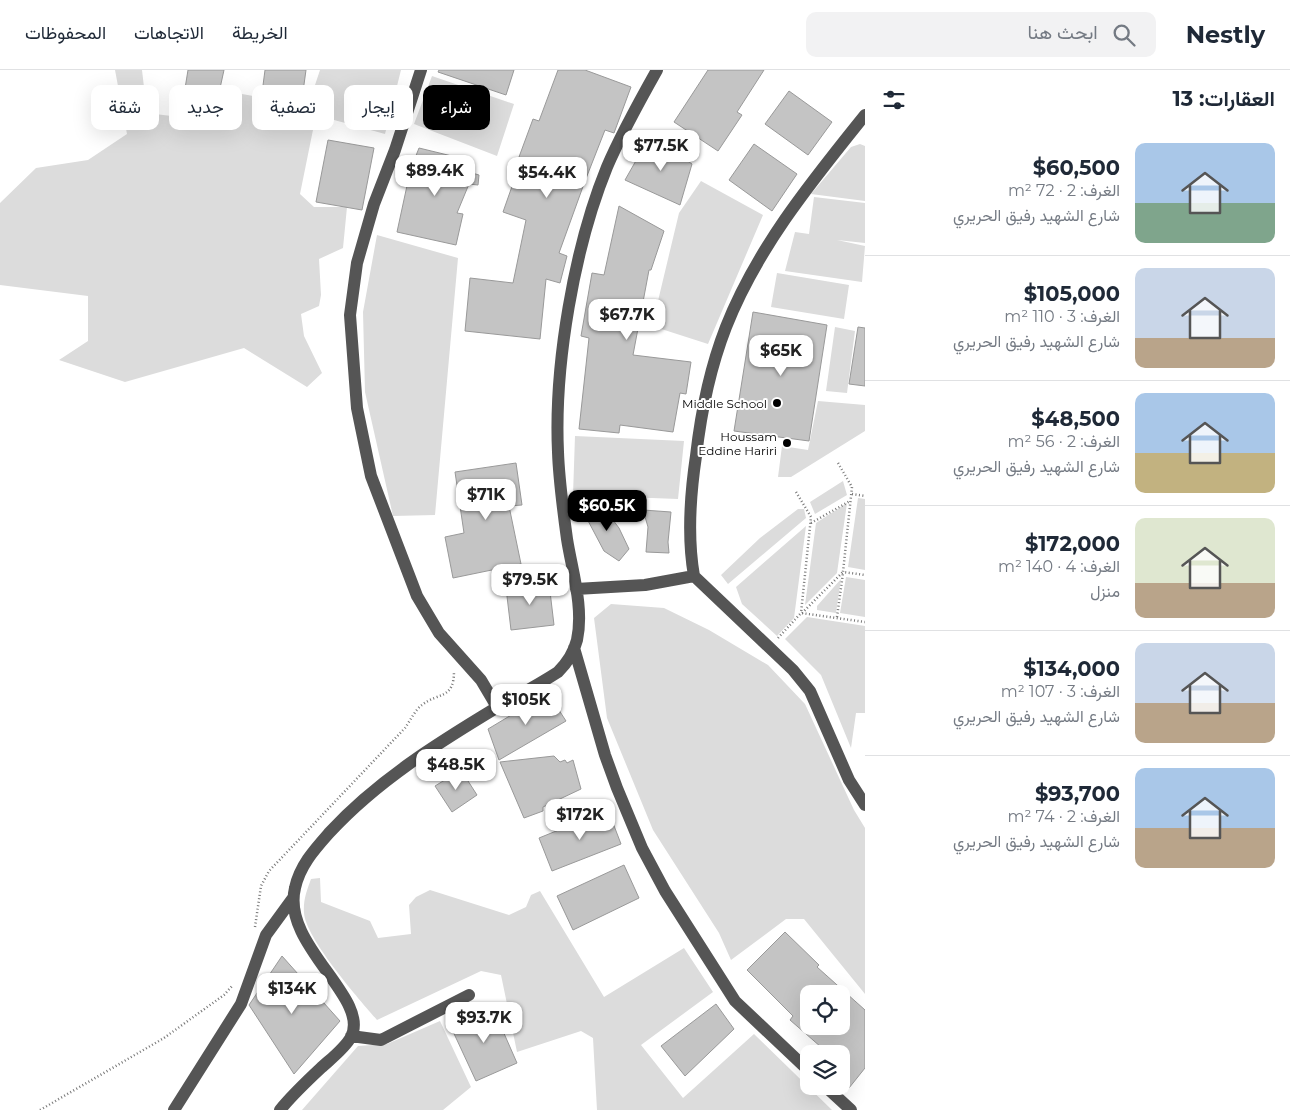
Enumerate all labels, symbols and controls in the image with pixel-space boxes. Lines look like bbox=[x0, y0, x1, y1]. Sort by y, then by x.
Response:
search box bbox=[806, 12, 1156, 57]
text: Nestly bbox=[1186, 20, 1265, 49]
text: ابحث هنا bbox=[1028, 21, 1098, 44]
icon: search bbox=[1110, 21, 1138, 49]
text: المحفوظات bbox=[25, 22, 106, 44]
text: الاتجاهات bbox=[134, 22, 204, 44]
text: الخريطة bbox=[232, 22, 288, 44]
chip: شقة bbox=[91, 85, 159, 130]
chip: جديد bbox=[169, 85, 242, 130]
chip: تصفية bbox=[252, 85, 334, 130]
chip: إيجار bbox=[344, 85, 413, 130]
chip: شراء bbox=[423, 85, 490, 130]
icon: filters bbox=[880, 86, 908, 114]
text: العقارات: 13 bbox=[1172, 86, 1275, 111]
pin: $77.5K bbox=[620, 129, 702, 172]
text: $77.5K bbox=[634, 136, 688, 155]
pin: $89.4K bbox=[394, 154, 476, 197]
text: $60,500 bbox=[1033, 155, 1120, 180]
pin: $54.4K bbox=[506, 156, 588, 199]
text: $89.4K bbox=[406, 161, 464, 180]
text: $54.4K bbox=[518, 163, 576, 182]
icon: home bbox=[1175, 163, 1235, 223]
text: الغرف: 2 · 72 m² bbox=[1008, 181, 1120, 200]
text: شارع الشهيد رفيق الحريري bbox=[953, 206, 1120, 225]
text: $105,000 bbox=[1024, 281, 1120, 306]
icon: home bbox=[1175, 288, 1235, 348]
pin: $67.7K bbox=[586, 298, 668, 341]
text: $67.7K bbox=[599, 305, 655, 324]
text: الغرف: 3 · 110 m² bbox=[1004, 307, 1120, 326]
text: شارع الشهيد رفيق الحريري bbox=[953, 332, 1120, 351]
pin: $65K bbox=[751, 334, 811, 377]
text: $65K bbox=[760, 341, 802, 360]
place label: Middle School bbox=[682, 396, 767, 411]
marker: Middle School bbox=[771, 397, 783, 409]
text: $48,500 bbox=[1031, 406, 1120, 431]
icon: home bbox=[1175, 413, 1235, 473]
place label: Houssam Eddine Hariri bbox=[698, 429, 777, 458]
text: الغرف: 2 · 56 m² bbox=[1008, 432, 1120, 451]
marker: Houssam Eddine Hariri bbox=[781, 437, 793, 449]
text: شارع الشهيد رفيق الحريري bbox=[953, 457, 1120, 476]
pin: $71K bbox=[456, 478, 516, 521]
text: $71K bbox=[467, 485, 505, 504]
pin: $60.5K bbox=[566, 490, 648, 532]
text: $60.5K bbox=[579, 496, 635, 515]
text: $172,000 bbox=[1025, 531, 1120, 556]
icon: home bbox=[1175, 538, 1235, 598]
text: الغرف: 4 · 140 m² bbox=[998, 557, 1120, 576]
pin: $79.5K bbox=[489, 564, 571, 606]
text: $79.5K bbox=[502, 570, 558, 589]
text: منزل bbox=[1090, 582, 1120, 601]
text: $134,000 bbox=[1023, 656, 1120, 681]
icon: home bbox=[1175, 663, 1235, 723]
text: الغرف: 3 · 107 m² bbox=[1001, 682, 1120, 701]
pin: $105K bbox=[491, 684, 561, 726]
text: $105K bbox=[502, 690, 550, 709]
text: شارع الشهيد رفيق الحريري bbox=[953, 707, 1120, 726]
pin: $48.5K bbox=[415, 748, 497, 791]
text: $48.5K bbox=[427, 755, 485, 774]
text: $93,700 bbox=[1035, 781, 1120, 806]
icon: home bbox=[1175, 788, 1235, 848]
pin: $172K bbox=[545, 798, 615, 841]
text: $172K bbox=[556, 805, 604, 824]
text: الغرف: 2 · 74 m² bbox=[1007, 807, 1120, 826]
text: شارع الشهيد رفيق الحريري bbox=[953, 832, 1120, 851]
pin: $134K bbox=[257, 972, 327, 1015]
text: $134K bbox=[268, 979, 316, 998]
map controls bbox=[800, 985, 850, 1095]
button: locate bbox=[800, 985, 850, 1035]
pin: $93.7K bbox=[443, 1002, 525, 1044]
text: $93.7K bbox=[456, 1008, 512, 1027]
button: layers bbox=[800, 1045, 850, 1095]

